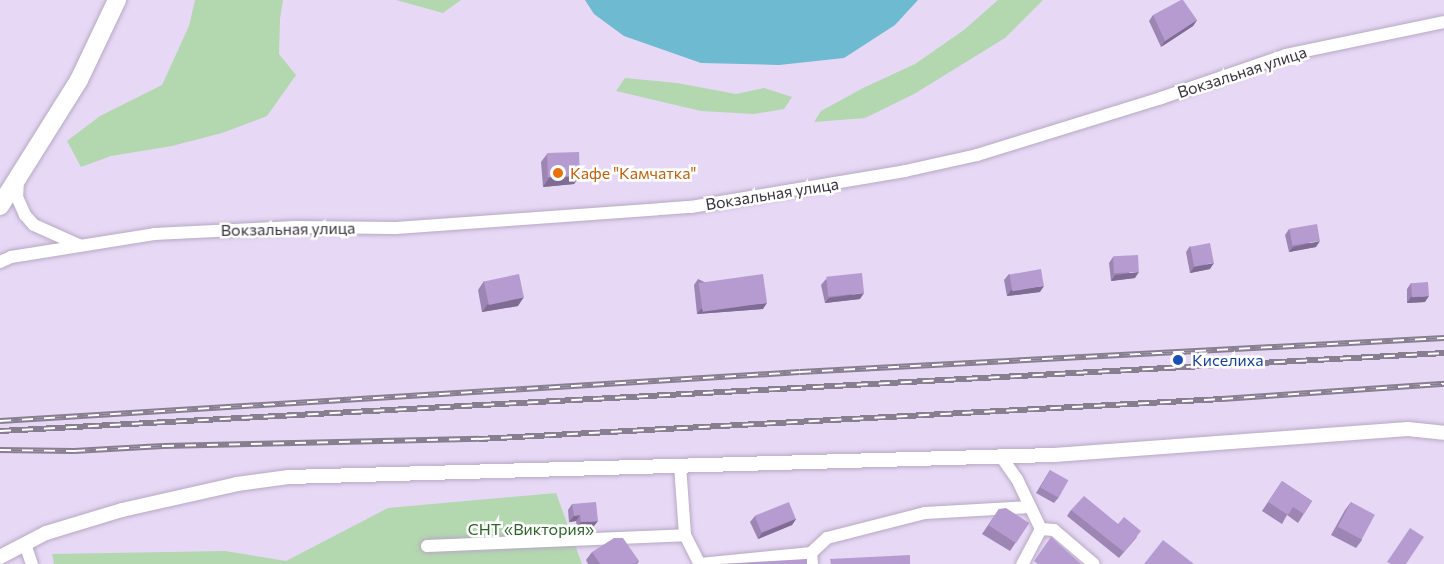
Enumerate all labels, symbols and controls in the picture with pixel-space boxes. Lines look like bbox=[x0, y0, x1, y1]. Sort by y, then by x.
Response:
street label: Вокзальная улица bbox=[1175, 42, 1309, 102]
place label: Кафе "Камчатка" bbox=[570, 163, 697, 183]
marker: Кафе "Камчатка" bbox=[551, 166, 565, 180]
street label: Вокзальная улица bbox=[704, 174, 840, 214]
street label: Вокзальная улица bbox=[221, 218, 355, 240]
place label: Киселиха bbox=[1192, 350, 1263, 370]
marker: Киселиха bbox=[1169, 351, 1187, 369]
park label: СНТ «Виктория» bbox=[468, 519, 594, 539]

